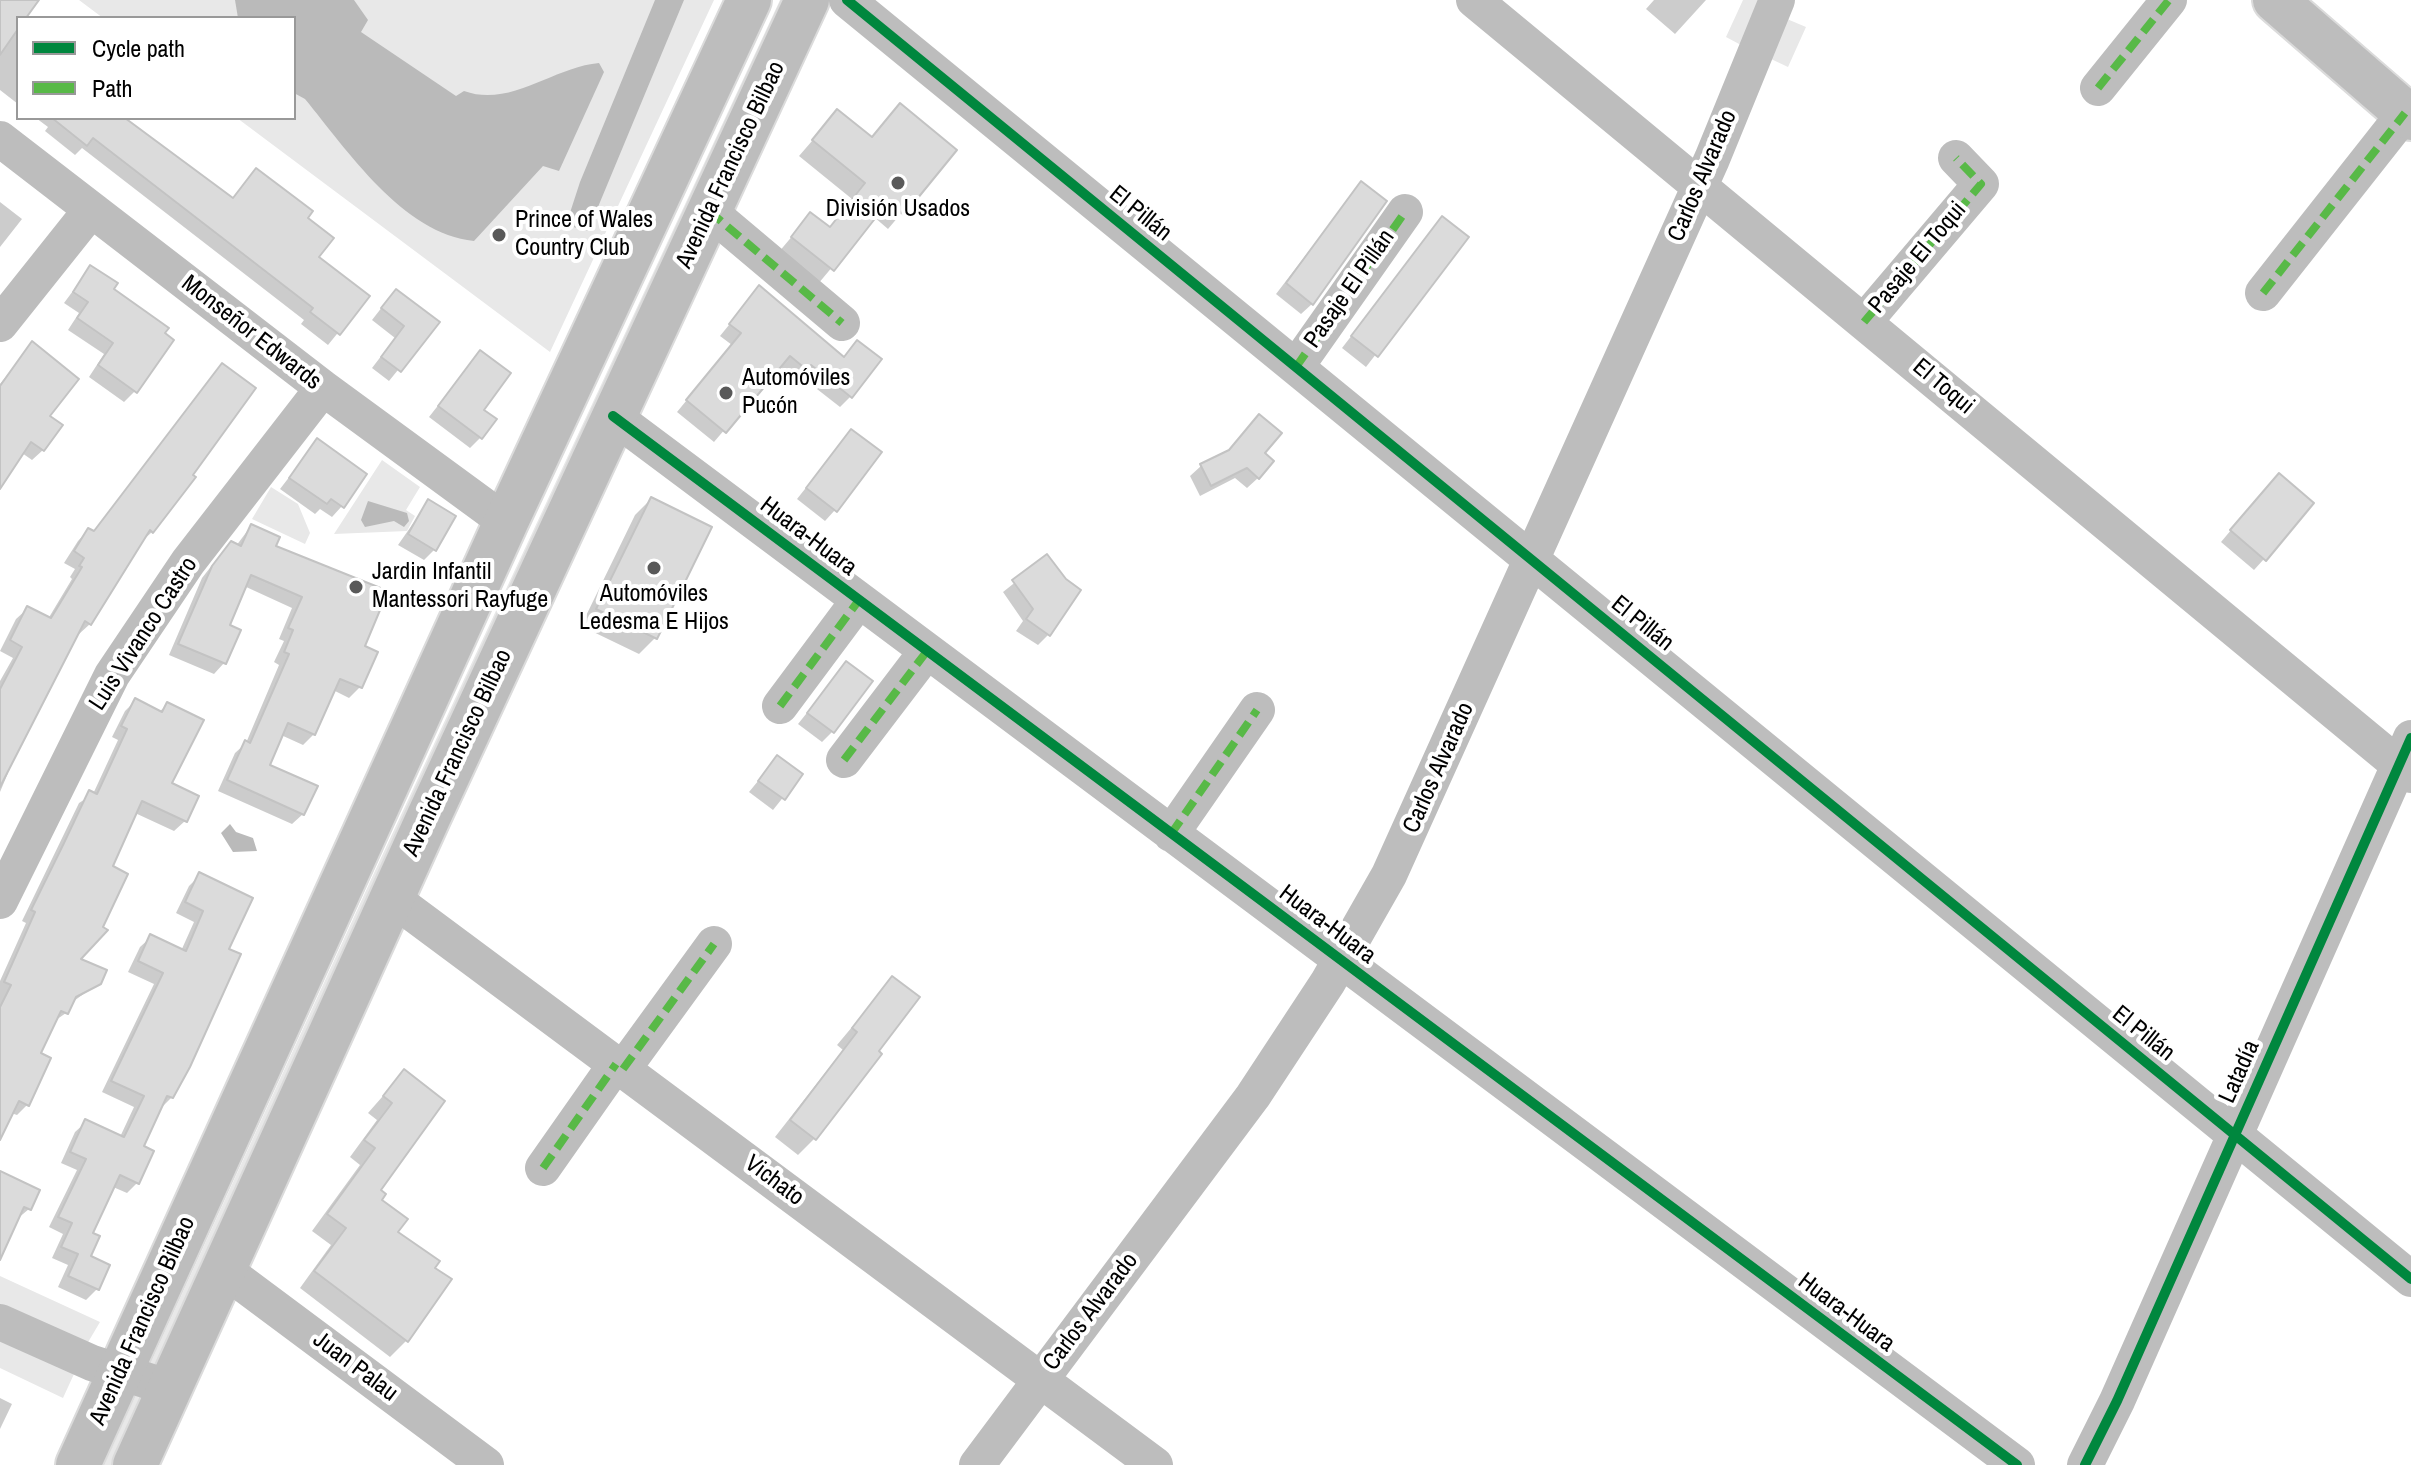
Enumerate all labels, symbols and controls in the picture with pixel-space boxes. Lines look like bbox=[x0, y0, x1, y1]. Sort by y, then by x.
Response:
legend bbox=[16, 16, 296, 120]
text: Cycle path bbox=[92, 32, 185, 64]
street label: Avenida Francisco Bilbao bbox=[670, 57, 792, 273]
text: Path bbox=[92, 72, 133, 104]
street label: Carlos Alvarado bbox=[1662, 106, 1744, 246]
marker: División Usados bbox=[889, 174, 907, 192]
street label: El Pillán bbox=[1103, 180, 1177, 248]
place label: División Usados bbox=[826, 196, 970, 224]
street label: Pasaje El Toqui bbox=[1863, 196, 1973, 320]
place label: Prince of Wales Country Club bbox=[515, 207, 653, 263]
street label: Pasaje El Pillán bbox=[1299, 224, 1401, 354]
marker: Prince of Wales Country Club bbox=[490, 226, 508, 244]
street label: Monseñor Edwards bbox=[175, 269, 327, 397]
street label: El Toqui bbox=[1907, 353, 1979, 421]
place label: Automóviles Pucón bbox=[742, 365, 850, 421]
marker: Automóviles Pucón bbox=[717, 384, 735, 402]
street label: Huara-Huara bbox=[754, 491, 862, 583]
street label: Luis Vivanco Castro bbox=[84, 552, 204, 716]
place label: Jardin Infantil Mantessori Rayfuge bbox=[372, 559, 548, 615]
marker: Automóviles Ledesma E Hijos bbox=[645, 559, 663, 577]
marker: Jardin Infantil Mantessori Rayfuge bbox=[347, 578, 365, 596]
place label: Automóviles Ledesma E Hijos bbox=[579, 581, 729, 637]
street label: El Pillán bbox=[1605, 590, 1679, 658]
street label: Avenida Francisco Bilbao bbox=[397, 645, 519, 861]
street label: Carlos Alvarado bbox=[1397, 698, 1481, 838]
street label: Huara-Huara bbox=[1273, 879, 1381, 971]
street label: El Pillán bbox=[2106, 1000, 2180, 1068]
street label: Latadía bbox=[2213, 1036, 2267, 1108]
street label: Vichato bbox=[739, 1150, 809, 1212]
street label: Avenida Francisco Bilbao bbox=[84, 1212, 202, 1430]
street label: Carlos Alvarado bbox=[1037, 1247, 1145, 1377]
street label: Huara-Huara bbox=[1792, 1267, 1900, 1359]
street label: Juan Palau bbox=[307, 1326, 403, 1408]

